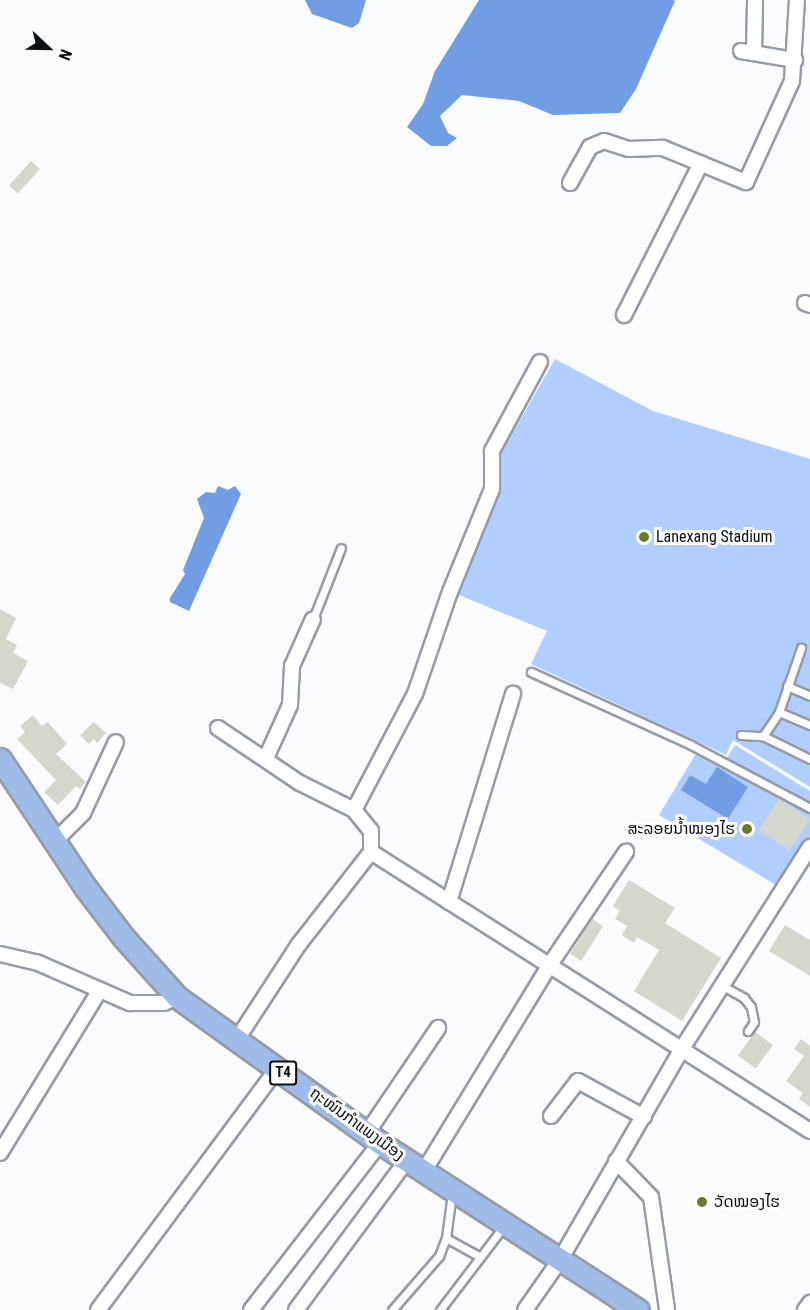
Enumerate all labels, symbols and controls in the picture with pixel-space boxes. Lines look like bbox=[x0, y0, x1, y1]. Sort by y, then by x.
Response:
north arrow bbox=[18, 18, 78, 78]
text: N bbox=[55, 47, 76, 63]
place label: Lanexang Stadium bbox=[656, 527, 773, 547]
marker: Lanexang Stadium bbox=[637, 530, 651, 544]
place label: ສະລອຍນ້ຳໝອງໄຮ bbox=[627, 819, 735, 839]
marker: ສະລອຍນ້ຳໝອງໄຮ bbox=[740, 822, 754, 836]
road number: T4 bbox=[268, 1061, 298, 1085]
street label: ຖະໜົນກຳແພງເມືອງ bbox=[306, 1083, 408, 1165]
place label: ວັດໝອງໄຮ bbox=[714, 1192, 780, 1212]
marker: ວັດໝອງໄຮ bbox=[695, 1195, 709, 1209]

